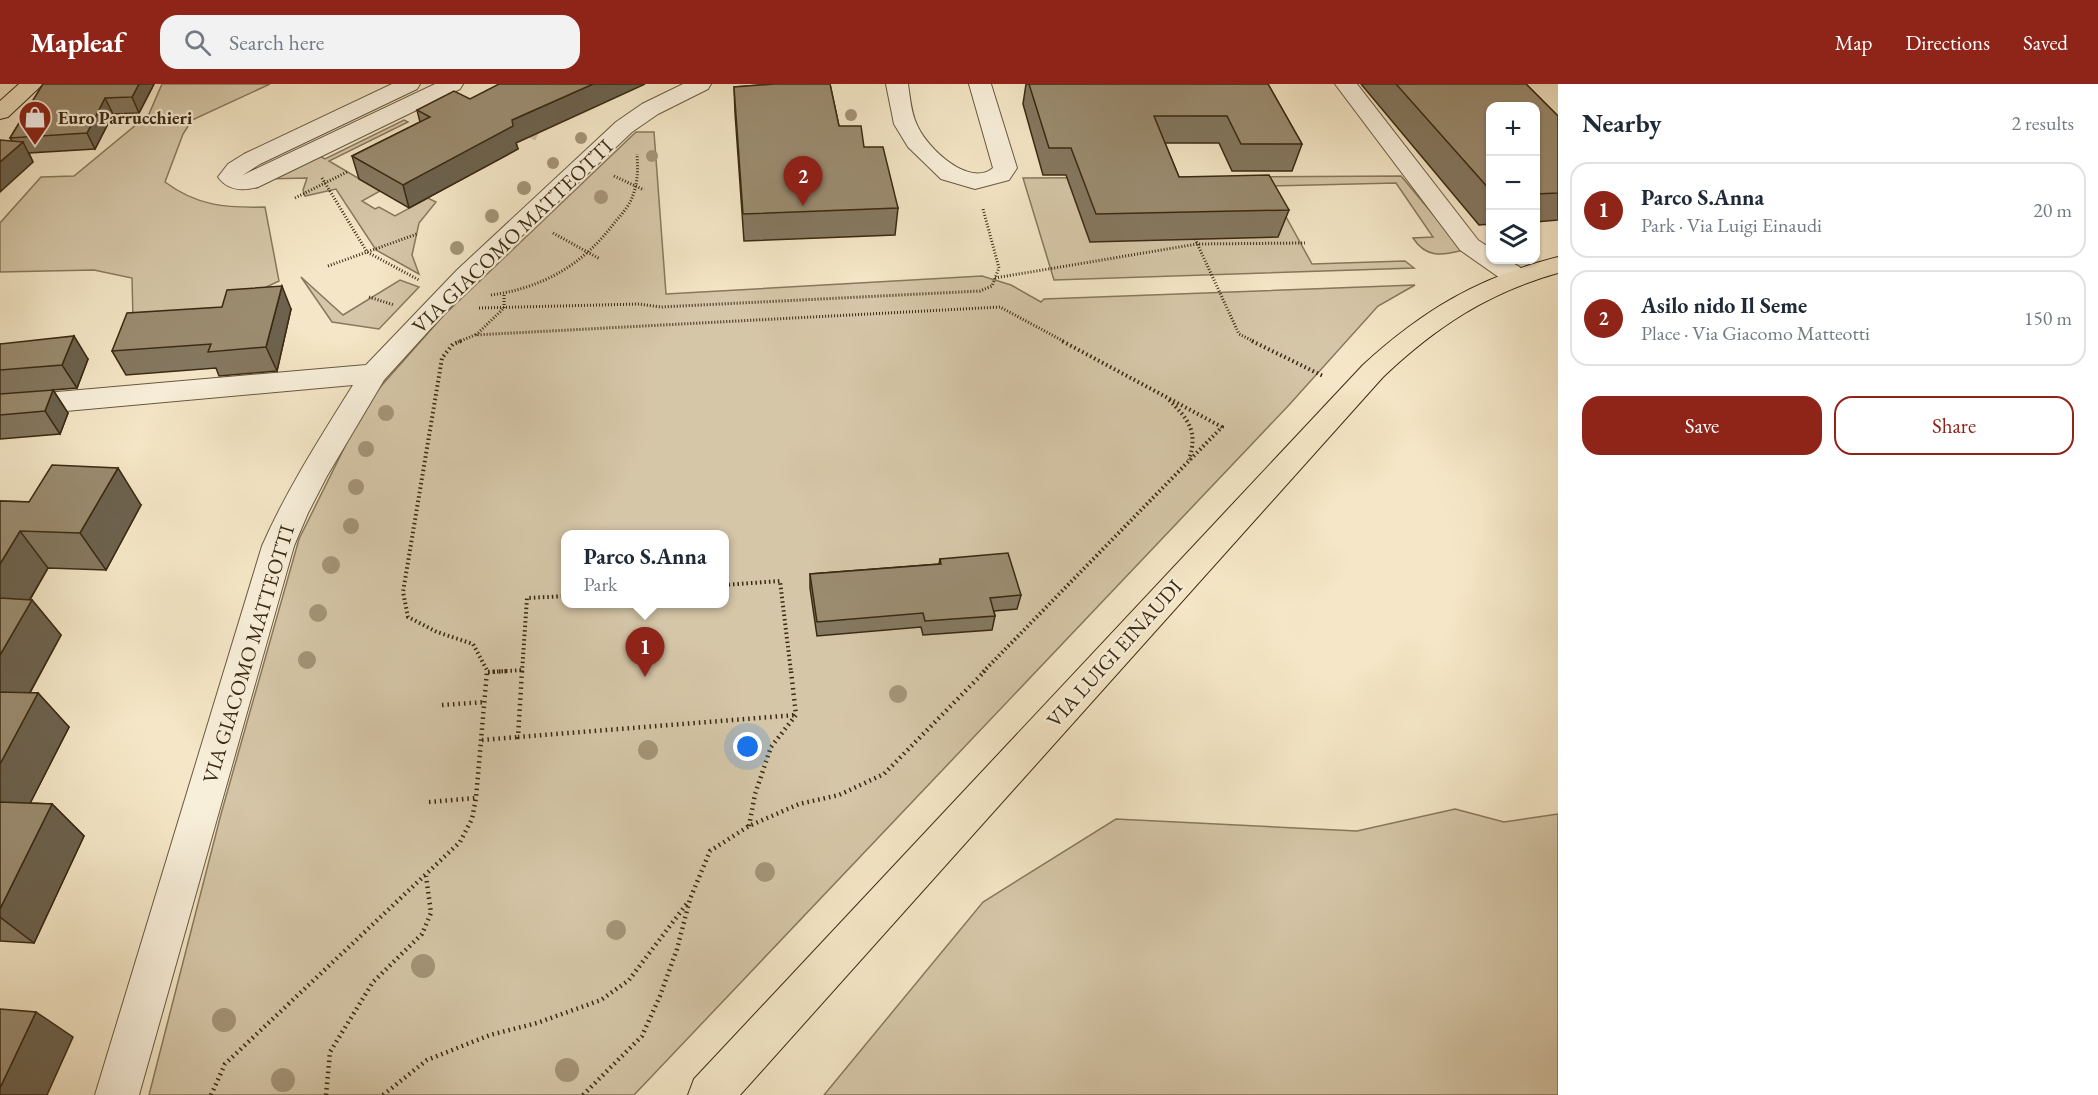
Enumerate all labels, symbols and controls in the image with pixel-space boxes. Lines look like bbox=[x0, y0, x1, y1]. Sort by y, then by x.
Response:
search box bbox=[160, 15, 580, 69]
text: Mapleaf bbox=[30, 24, 124, 60]
icon: search bbox=[181, 26, 214, 59]
text: Search here bbox=[229, 28, 324, 57]
text: Map bbox=[1835, 29, 1872, 56]
text: Directions bbox=[1905, 29, 1990, 56]
text: Saved bbox=[2023, 29, 2068, 56]
shop icon: Euro Parrucchieri bbox=[17, 99, 53, 146]
map controls bbox=[1486, 102, 1540, 264]
button: + bbox=[1486, 102, 1540, 156]
place label: Euro Parrucchieri bbox=[58, 106, 193, 129]
text: Nearby bbox=[1582, 106, 1662, 140]
text: 2 results bbox=[2011, 110, 2074, 136]
street label: VIA GIACOMO MATTEOTTI bbox=[406, 133, 618, 339]
pin: 2 bbox=[784, 156, 822, 206]
button: − bbox=[1486, 156, 1540, 210]
text: Parco S.Anna bbox=[1641, 183, 1764, 212]
text: 1 bbox=[1598, 197, 1609, 223]
text: 20 m bbox=[2033, 197, 2072, 223]
button: layers bbox=[1486, 210, 1540, 264]
text: Park · Via Luigi Einaudi bbox=[1641, 212, 1822, 238]
text: Asilo nido Il Seme bbox=[1641, 291, 1807, 320]
text: 2 bbox=[1598, 305, 1609, 331]
text: 150 m bbox=[2024, 305, 2072, 331]
text: Place · Via Giacomo Matteotti bbox=[1641, 320, 1870, 346]
button: Save bbox=[1582, 396, 1822, 455]
button: Share bbox=[1834, 396, 2074, 455]
street label: VIA GIACOMO MATTEOTTI bbox=[196, 522, 300, 786]
popup bbox=[561, 530, 729, 608]
text: Parco S.Anna bbox=[583, 542, 707, 571]
text: Park bbox=[583, 571, 617, 597]
street label: VIA LUIGI EINAUDI bbox=[1040, 573, 1188, 733]
pin: 1 bbox=[626, 628, 664, 677]
your location bbox=[733, 732, 762, 761]

